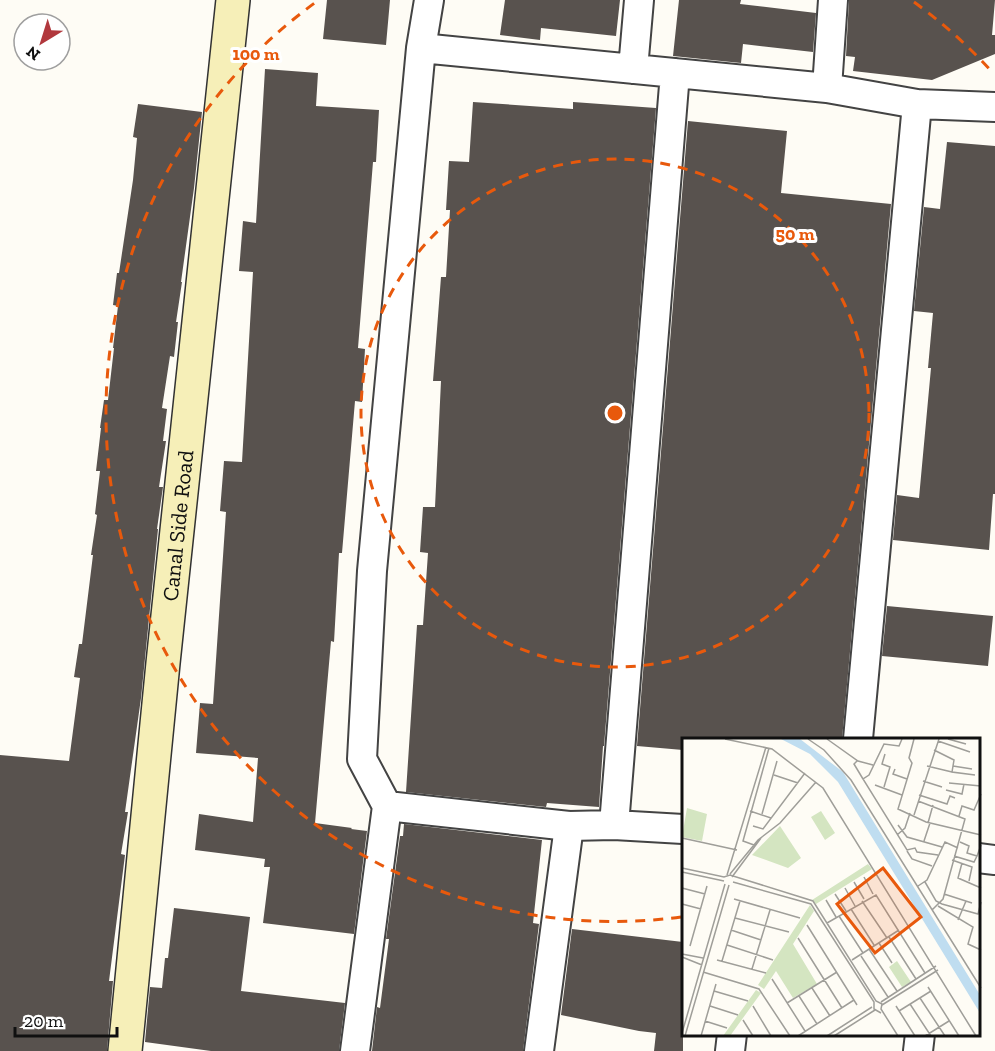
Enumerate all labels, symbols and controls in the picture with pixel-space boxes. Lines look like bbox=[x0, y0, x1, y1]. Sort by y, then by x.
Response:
north arrow bbox=[12, 12, 72, 72]
text: N bbox=[22, 42, 44, 65]
text: 100 m bbox=[232, 43, 280, 65]
text: 50 m bbox=[776, 223, 815, 245]
centre of rings bbox=[605, 403, 625, 423]
street label: Canal Side Road bbox=[157, 449, 199, 602]
inset map bbox=[682, 738, 980, 1036]
scale bar bbox=[15, 1000, 117, 1038]
text: 20 m bbox=[24, 1010, 64, 1032]

